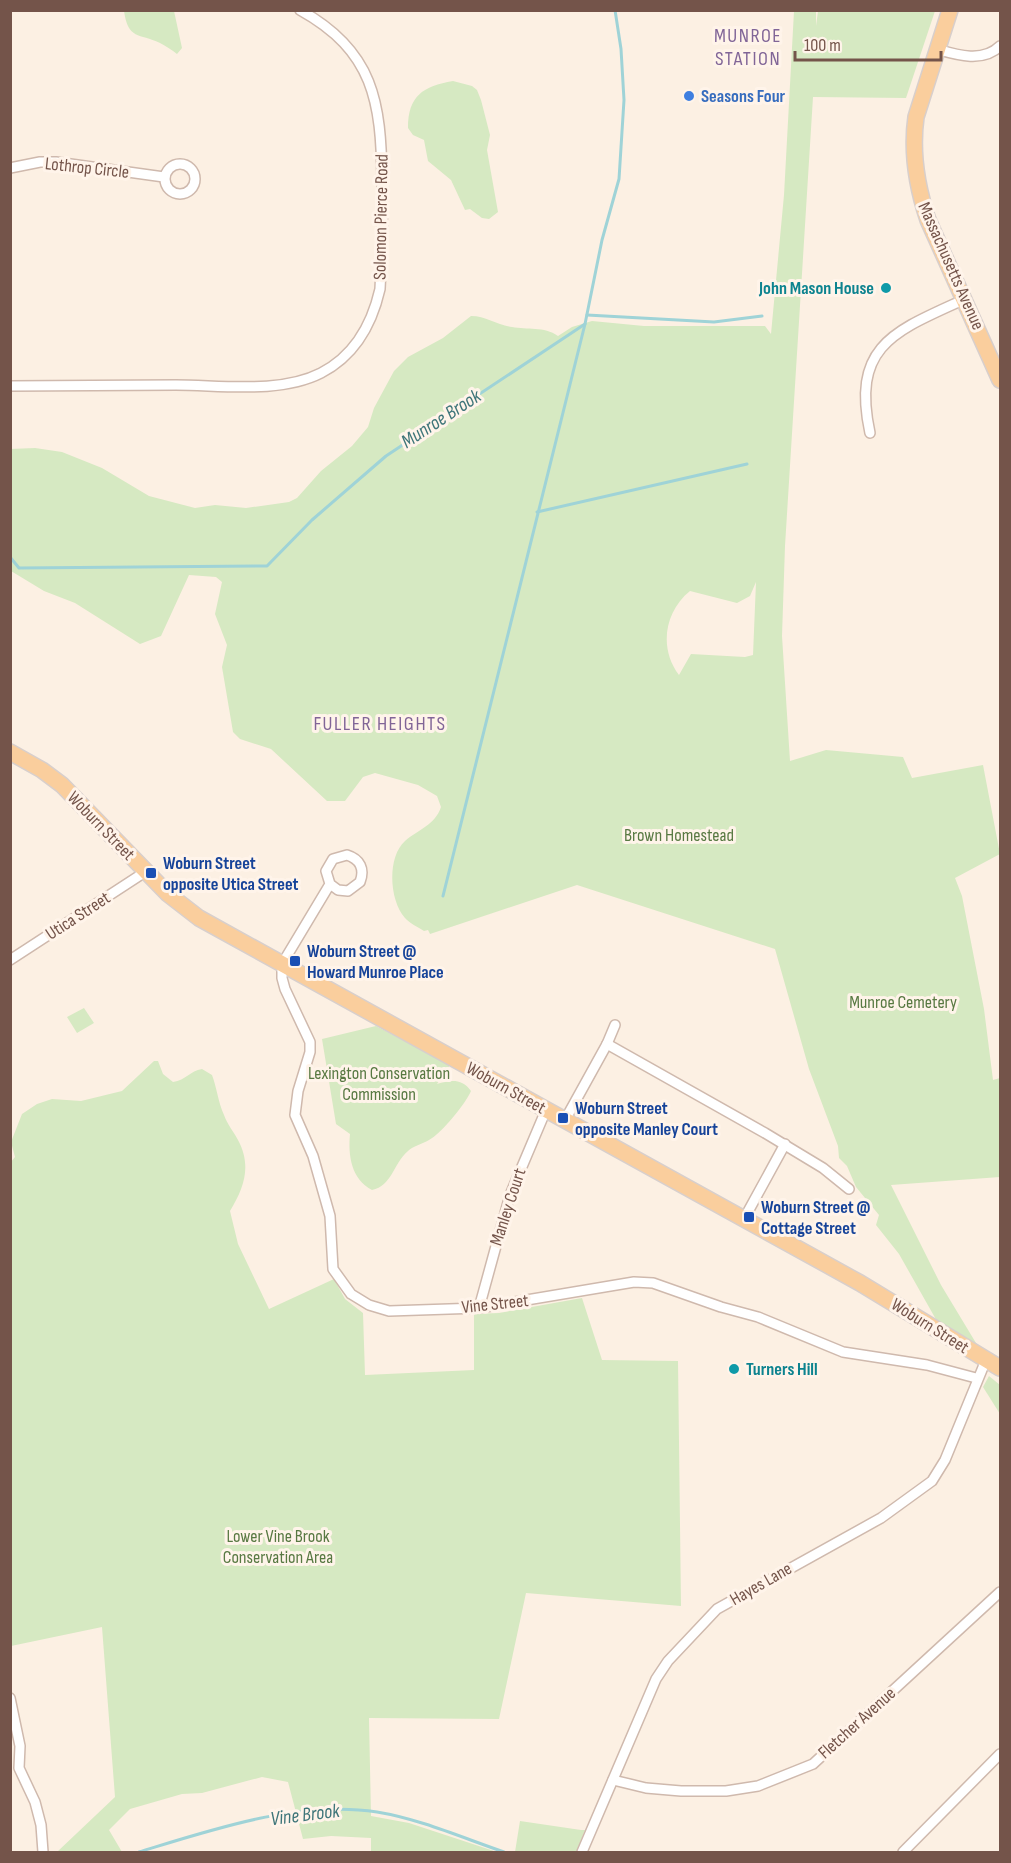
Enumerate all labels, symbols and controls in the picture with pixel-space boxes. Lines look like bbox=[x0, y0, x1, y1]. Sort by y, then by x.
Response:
district label: MUNROE STATION bbox=[714, 24, 782, 71]
scale bar bbox=[795, 24, 940, 62]
text: 100 m bbox=[804, 35, 841, 56]
place label: Seasons Four bbox=[701, 86, 785, 107]
marker: Seasons Four bbox=[682, 89, 696, 103]
street label: Lothrop Circle bbox=[44, 153, 130, 183]
street label: Solomon Pierce Road bbox=[369, 154, 393, 280]
street label: Massachusetts Avenue bbox=[913, 199, 989, 333]
place label: John Mason House bbox=[758, 278, 874, 299]
marker: John Mason House bbox=[879, 281, 893, 295]
water label: Munroe Brook bbox=[397, 384, 486, 454]
district label: FULLER HEIGHTS bbox=[313, 712, 447, 736]
street label: Woburn Street bbox=[63, 787, 139, 865]
park label: Brown Homestead bbox=[624, 825, 734, 846]
place label: Woburn Street opposite Utica Street bbox=[163, 853, 299, 895]
marker: Woburn Street opposite Utica Street bbox=[144, 866, 158, 880]
street label: Utica Street bbox=[42, 887, 115, 945]
place label: Woburn Street @ Howard Munroe Place bbox=[307, 941, 444, 983]
marker: Woburn Street @ Howard Munroe Place bbox=[288, 954, 302, 968]
park label: Munroe Cemetery bbox=[849, 992, 957, 1013]
street label: Woburn Street bbox=[463, 1058, 550, 1119]
park label: Lexington Conservation Commission bbox=[308, 1063, 450, 1105]
place label: Woburn Street opposite Manley Court bbox=[575, 1098, 718, 1140]
marker: Woburn Street opposite Manley Court bbox=[556, 1111, 570, 1125]
street label: Manley Court bbox=[486, 1165, 531, 1248]
place label: Woburn Street @ Cottage Street bbox=[761, 1197, 871, 1239]
marker: Woburn Street @ Cottage Street bbox=[742, 1210, 756, 1224]
street label: Vine Street bbox=[460, 1290, 530, 1318]
street label: Woburn Street bbox=[887, 1294, 973, 1358]
place label: Turners Hill bbox=[746, 1359, 818, 1380]
marker: Turners Hill bbox=[727, 1362, 741, 1376]
park label: Lower Vine Brook Conservation Area bbox=[223, 1526, 333, 1568]
street label: Hayes Lane bbox=[726, 1558, 796, 1610]
street label: Fletcher Avenue bbox=[814, 1683, 900, 1763]
water label: Vine Brook bbox=[269, 1799, 341, 1831]

